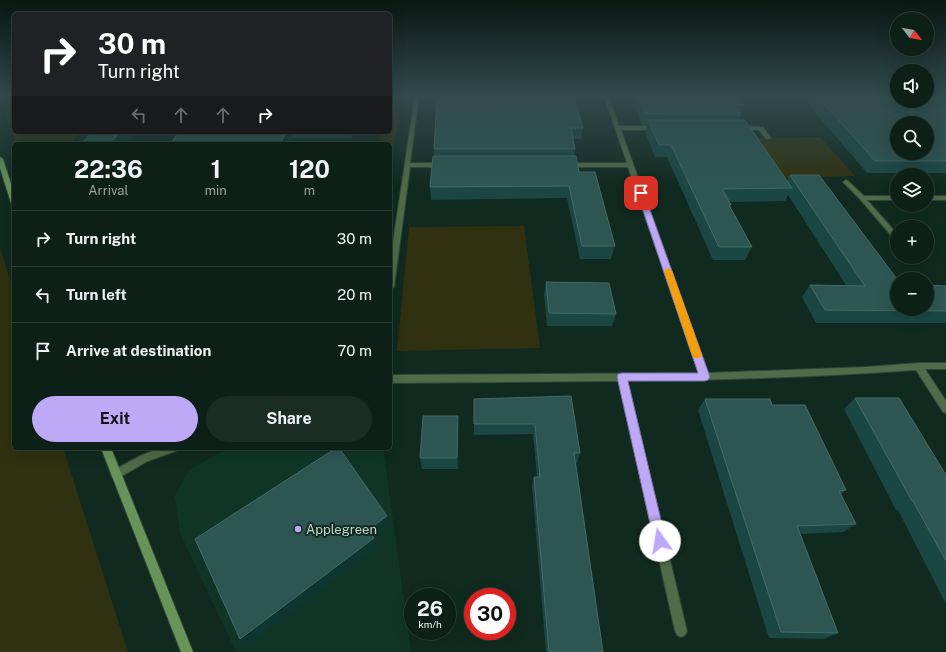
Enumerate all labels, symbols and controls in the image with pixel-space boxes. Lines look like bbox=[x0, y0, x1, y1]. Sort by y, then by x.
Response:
north arrow bbox=[890, 12, 934, 56]
map controls bbox=[890, 12, 934, 316]
text: 30 m bbox=[98, 27, 166, 60]
icon: right bbox=[32, 28, 84, 80]
text: Turn right bbox=[98, 61, 180, 82]
button: sound bbox=[890, 64, 934, 108]
icon: left bbox=[128, 104, 150, 126]
icon: ahead bbox=[170, 104, 192, 126]
icon: ahead bbox=[212, 104, 234, 126]
icon: right bbox=[254, 104, 276, 126]
button: search bbox=[890, 116, 934, 160]
text: 22:36 bbox=[74, 155, 143, 183]
text: 1 bbox=[211, 155, 221, 183]
text: 120 bbox=[289, 155, 330, 183]
button: layers bbox=[890, 168, 934, 212]
pin bbox=[624, 176, 658, 210]
icon: arrive bbox=[630, 182, 652, 204]
text: Arrival bbox=[88, 183, 128, 198]
text: min bbox=[205, 183, 227, 198]
text: m bbox=[304, 183, 315, 198]
button: + bbox=[890, 220, 934, 264]
icon: right bbox=[32, 228, 54, 250]
text: Turn right bbox=[66, 230, 136, 247]
text: 30 m bbox=[337, 230, 372, 247]
button: − bbox=[890, 272, 934, 316]
icon: left bbox=[32, 284, 54, 306]
text: Turn left bbox=[66, 286, 127, 303]
text: 20 m bbox=[337, 286, 372, 303]
icon: arrive bbox=[32, 340, 54, 362]
text: Arrive at destination bbox=[66, 342, 211, 359]
text: 70 m bbox=[337, 342, 372, 359]
button: Exit bbox=[32, 396, 198, 442]
button: Share bbox=[206, 396, 372, 442]
position arrow bbox=[639, 520, 681, 562]
place label: Applegreen bbox=[306, 522, 377, 537]
marker: Applegreen bbox=[293, 524, 303, 534]
speed limit sign: 30 bbox=[464, 588, 516, 640]
text: 26 bbox=[417, 597, 443, 621]
text: km/h bbox=[418, 618, 442, 630]

